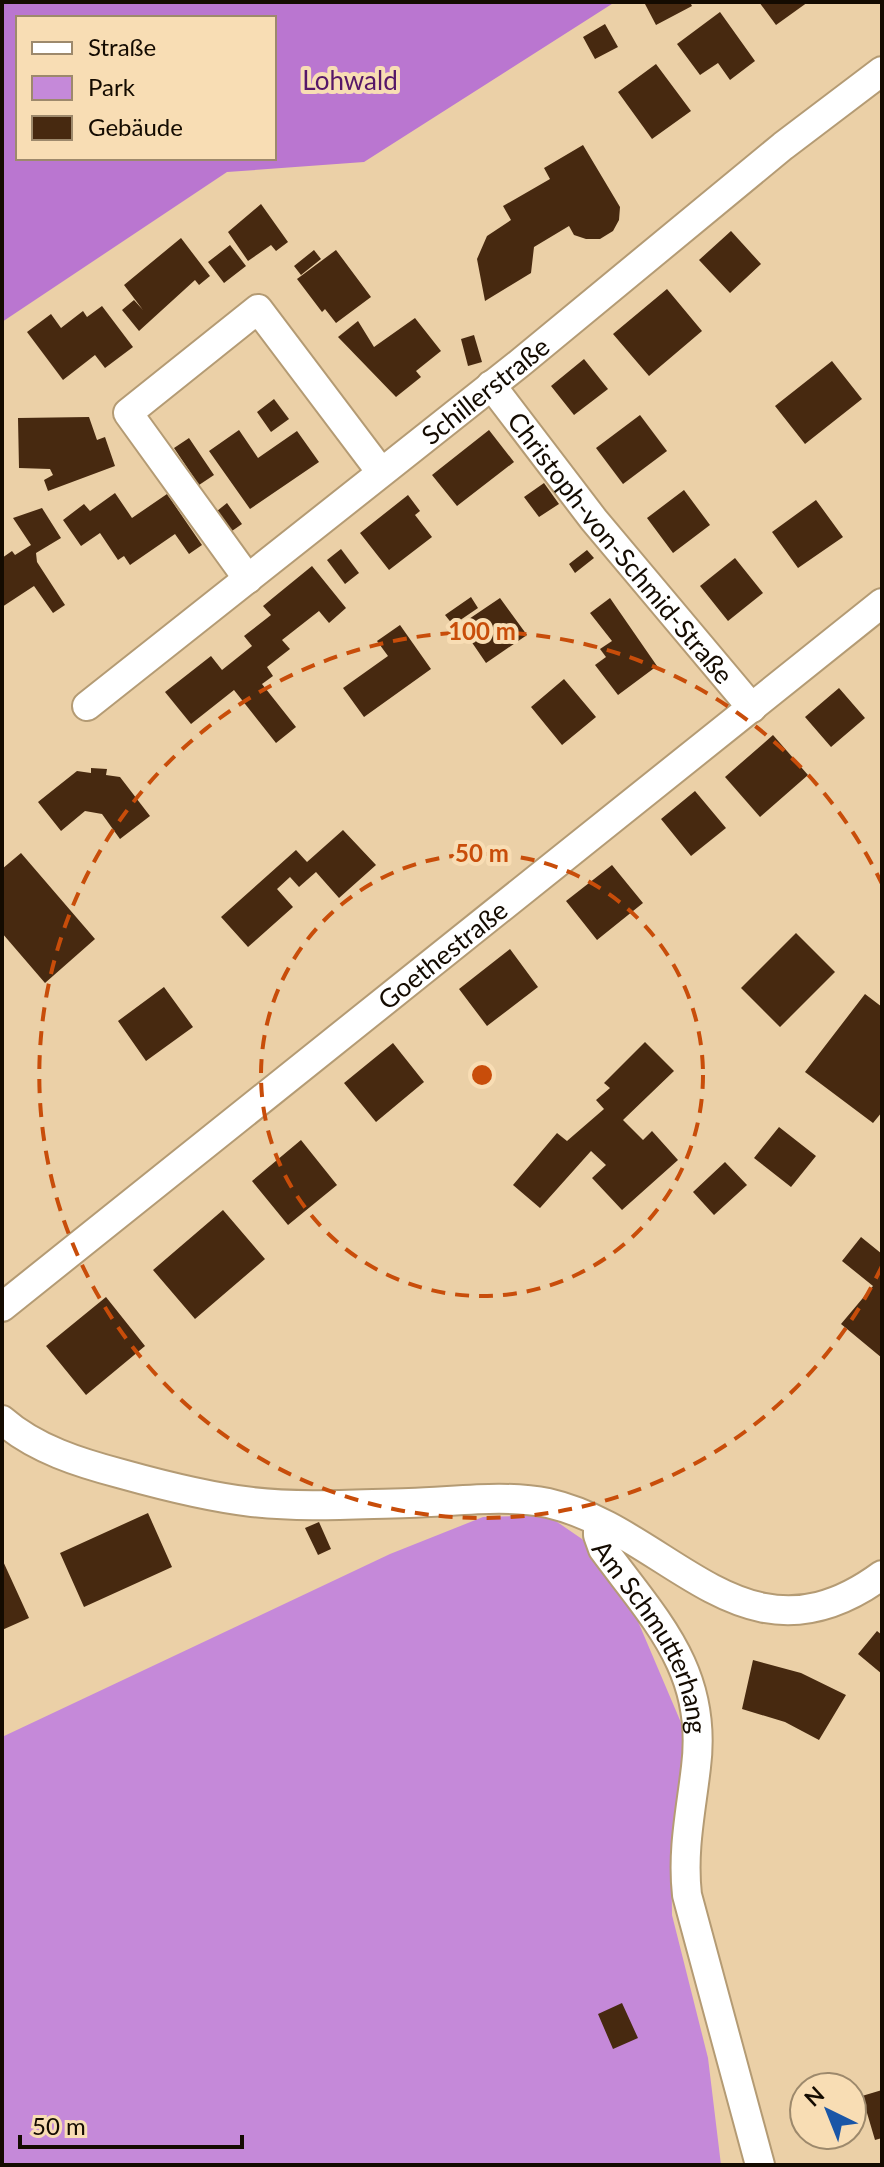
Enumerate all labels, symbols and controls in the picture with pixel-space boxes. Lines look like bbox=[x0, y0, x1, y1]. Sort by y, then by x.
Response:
legend bbox=[16, 16, 276, 160]
text: Straße bbox=[88, 32, 156, 61]
park label: Lohwald bbox=[302, 64, 398, 96]
text: Park bbox=[88, 72, 136, 101]
text: Gebäude bbox=[88, 112, 183, 141]
street label: Schillerstraße bbox=[415, 330, 555, 451]
street label: Christoph-von-Schmid-Straße bbox=[501, 405, 740, 690]
text: 100 m bbox=[448, 616, 516, 645]
text: 50 m bbox=[455, 838, 509, 867]
street label: Goethestraße bbox=[371, 893, 513, 1016]
centre of rings bbox=[468, 1061, 496, 1089]
street label: Am Schmutterhang bbox=[586, 1534, 714, 1735]
north arrow bbox=[788, 2071, 868, 2151]
text: N bbox=[799, 2080, 829, 2112]
scale bar bbox=[20, 2099, 242, 2149]
text: 50 m bbox=[32, 2111, 86, 2140]

